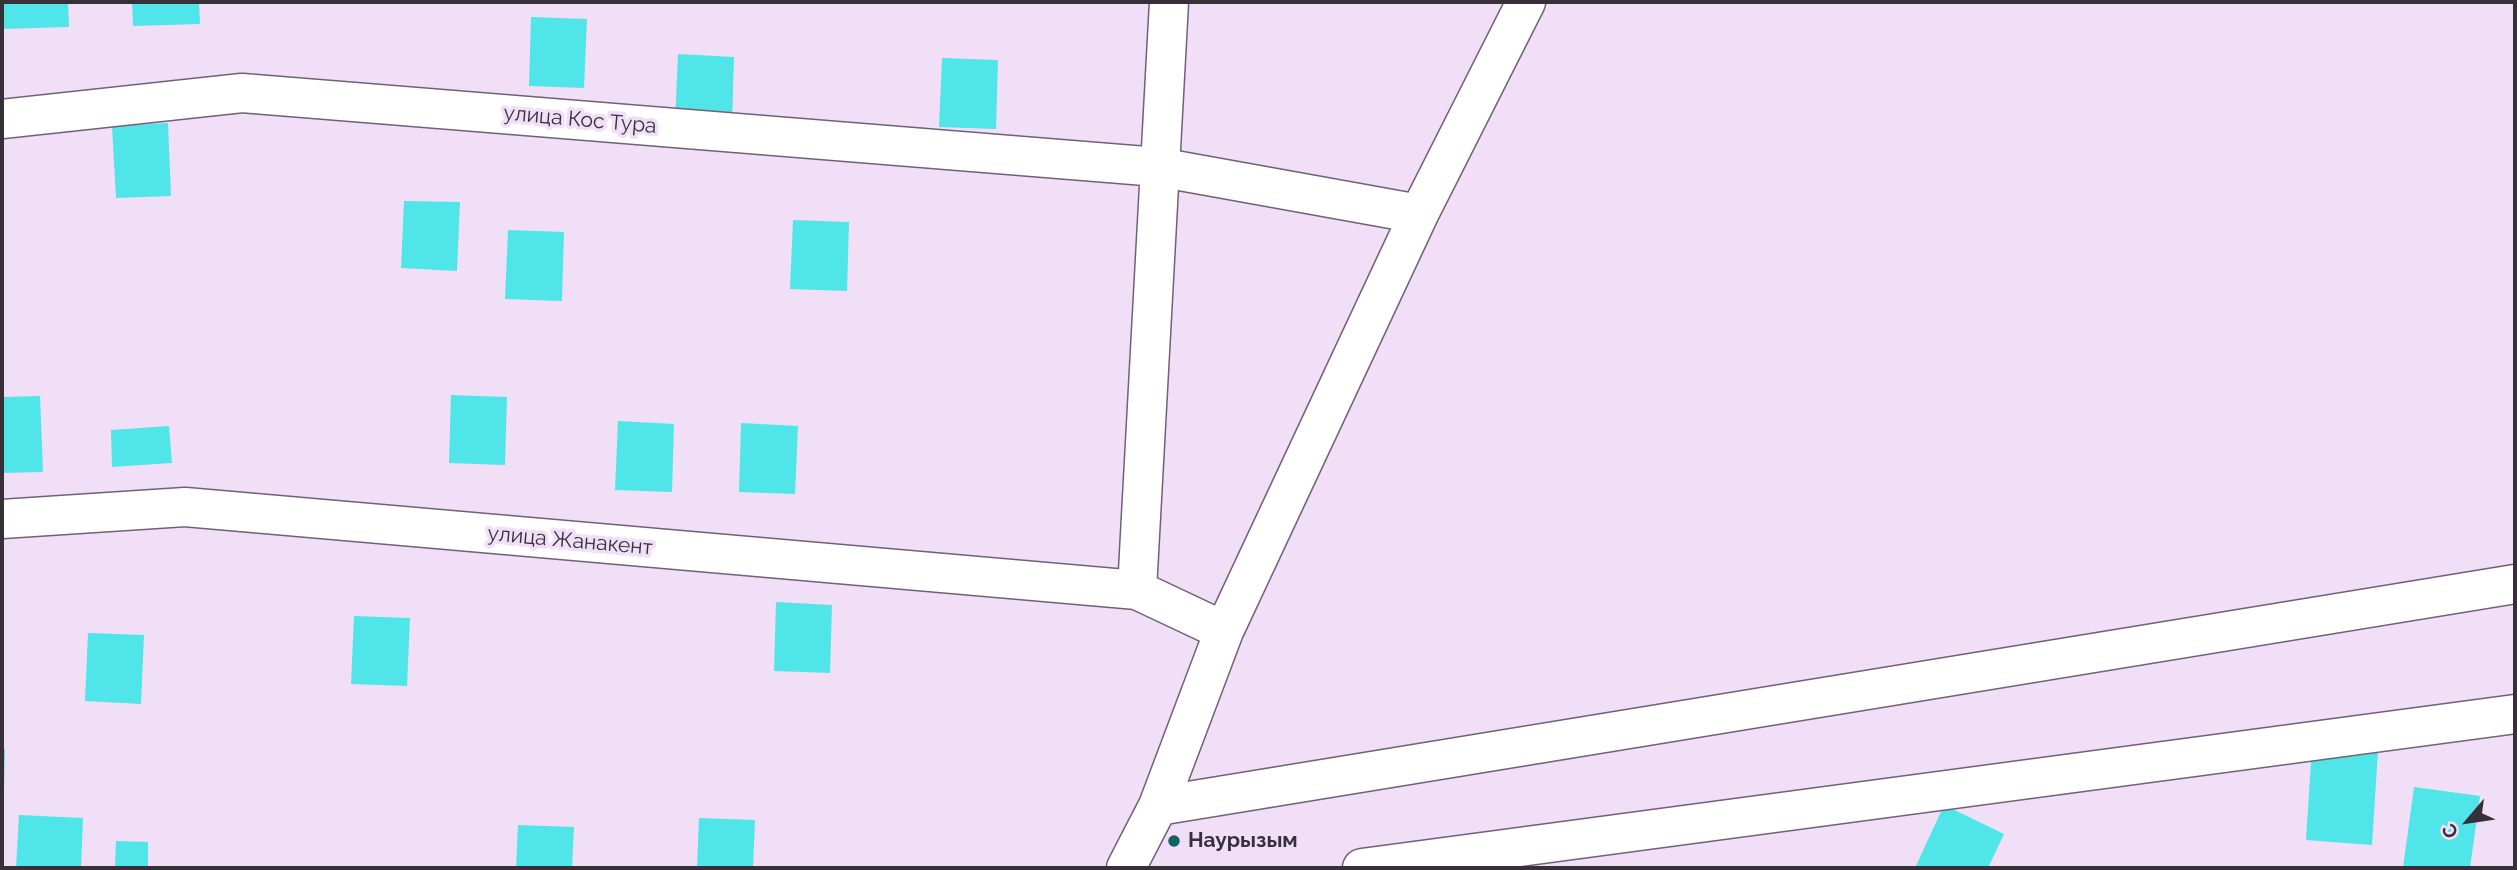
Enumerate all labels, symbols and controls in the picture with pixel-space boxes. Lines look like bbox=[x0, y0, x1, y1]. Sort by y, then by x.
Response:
street label: улица Кос Тура bbox=[502, 101, 658, 139]
street label: улица Жанакент bbox=[486, 521, 654, 561]
north arrow bbox=[2433, 786, 2503, 856]
text: С bbox=[2437, 820, 2462, 842]
place label: Наурызым bbox=[1188, 828, 1298, 854]
marker: Наурызым bbox=[1166, 833, 1182, 849]

